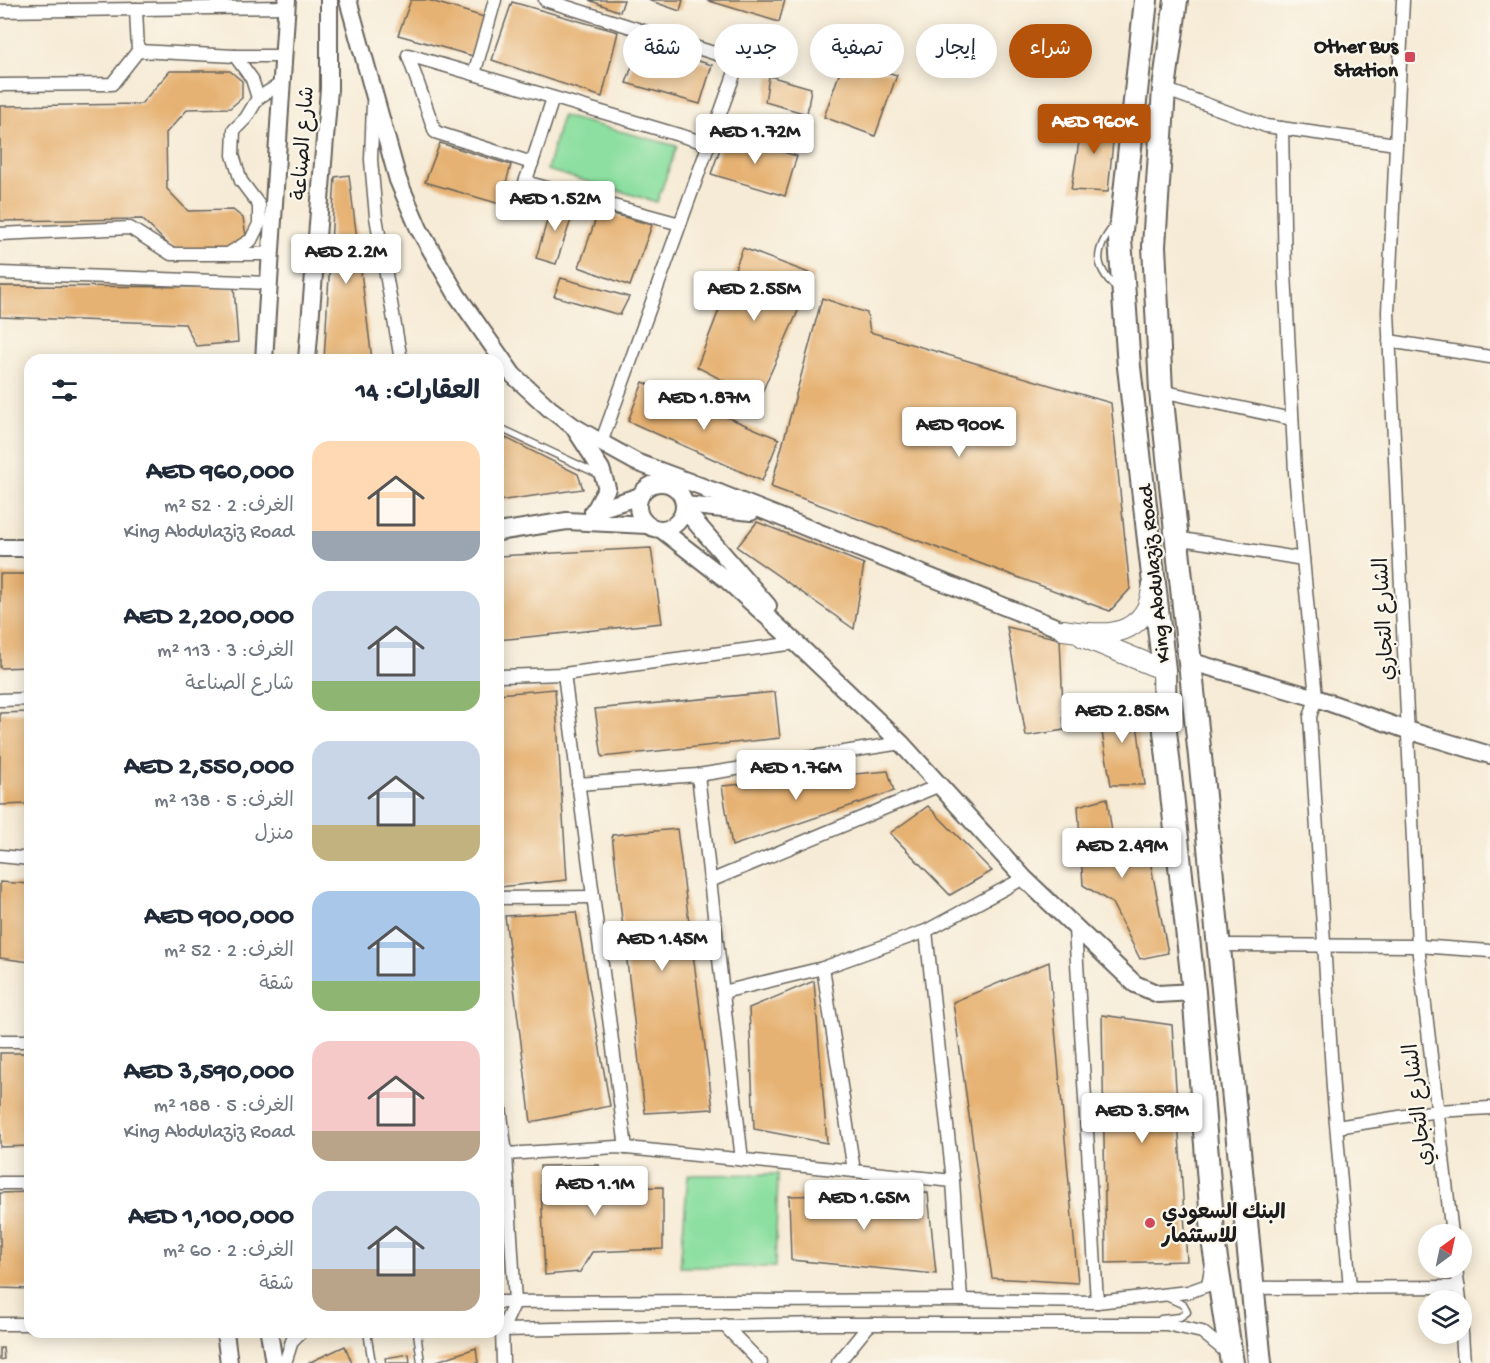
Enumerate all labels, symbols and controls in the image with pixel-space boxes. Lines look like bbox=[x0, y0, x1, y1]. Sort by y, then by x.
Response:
chip: شقة bbox=[623, 24, 702, 78]
chip: جديد bbox=[714, 24, 798, 78]
chip: تصفية bbox=[810, 24, 904, 78]
chip: إيجار bbox=[916, 24, 997, 78]
chip: شراء bbox=[1009, 24, 1092, 78]
place label: Other Bus Station bbox=[1314, 36, 1399, 85]
marker: Other Bus Station bbox=[1403, 50, 1417, 64]
street label: شارع الصناعة bbox=[289, 85, 322, 201]
pin: AED 960K bbox=[1032, 104, 1156, 155]
text: AED 960K bbox=[1052, 112, 1136, 135]
pin: AED 1.72M bbox=[686, 114, 824, 165]
text: AED 1.72M bbox=[710, 122, 800, 145]
pin: AED 1.52M bbox=[486, 181, 624, 232]
text: AED 1.52M bbox=[510, 189, 600, 212]
pin: AED 2.2M bbox=[284, 234, 408, 285]
text: AED 2.2M bbox=[305, 242, 387, 265]
pin: AED 2.55M bbox=[685, 271, 823, 322]
text: AED 2.55M bbox=[707, 279, 801, 302]
icon: filters bbox=[48, 374, 81, 407]
text: العقارات: 14 bbox=[356, 378, 480, 409]
pin: AED 1.87M bbox=[635, 380, 773, 431]
text: AED 1.87M bbox=[658, 388, 750, 411]
pin: AED 900K bbox=[897, 407, 1021, 458]
text: AED 900K bbox=[916, 415, 1002, 438]
text: AED 960,000 bbox=[146, 458, 294, 489]
icon: home bbox=[360, 465, 432, 537]
street label: King Abdulaziz Road bbox=[1135, 482, 1178, 664]
text: الغرف: 2 · 52 m² bbox=[164, 496, 294, 519]
text: King Abdulaziz Road bbox=[124, 522, 294, 545]
street label: الشارع التجاري bbox=[1371, 557, 1402, 681]
text: AED 2,200,000 bbox=[124, 603, 294, 634]
icon: home bbox=[360, 615, 432, 687]
text: الغرف: 3 · 113 m² bbox=[157, 641, 294, 664]
text: شارع الصناعة bbox=[185, 674, 294, 697]
pin: AED 2.85M bbox=[1053, 693, 1191, 744]
text: AED 2.85M bbox=[1075, 701, 1169, 724]
pin: AED 1.76M bbox=[727, 750, 865, 801]
text: AED 2,550,000 bbox=[124, 753, 294, 784]
text: AED 1.76M bbox=[751, 758, 841, 781]
icon: home bbox=[360, 765, 432, 837]
text: الغرف: 5 · 138 m² bbox=[154, 791, 294, 814]
text: منزل bbox=[255, 824, 294, 847]
pin: AED 2.49M bbox=[1053, 828, 1191, 879]
text: AED 2.49M bbox=[1076, 836, 1168, 859]
text: AED 900,000 bbox=[144, 903, 294, 934]
icon: home bbox=[360, 915, 432, 987]
pin: AED 1.45M bbox=[593, 921, 731, 972]
text: AED 1.45M bbox=[617, 929, 707, 952]
text: الغرف: 2 · 52 m² bbox=[164, 941, 294, 964]
text: شقة bbox=[259, 974, 294, 997]
street label: الشارع التجاري bbox=[1401, 1042, 1440, 1167]
text: AED 3,590,000 bbox=[124, 1058, 294, 1089]
icon: home bbox=[360, 1065, 432, 1137]
pin: AED 3.59M bbox=[1073, 1093, 1211, 1144]
text: الغرف: 5 · 188 m² bbox=[154, 1096, 294, 1119]
text: AED 3.59M bbox=[1095, 1101, 1189, 1124]
text: King Abdulaziz Road bbox=[124, 1122, 294, 1145]
pin: AED 1.1M bbox=[533, 1166, 657, 1217]
text: AED 1.1M bbox=[556, 1174, 634, 1197]
pin: AED 1.65M bbox=[795, 1180, 933, 1231]
text: AED 1.65M bbox=[819, 1188, 909, 1211]
place label: البنك السعودي للاستثمار bbox=[1160, 1202, 1286, 1251]
text: AED 1,100,000 bbox=[128, 1203, 294, 1234]
icon: home bbox=[360, 1215, 432, 1287]
marker: البنك السعودي للاستثمار bbox=[1143, 1216, 1157, 1230]
north arrow bbox=[1418, 1224, 1472, 1278]
map controls bbox=[1418, 1224, 1472, 1344]
text: الغرف: 2 · 60 m² bbox=[163, 1241, 294, 1264]
text: شقة bbox=[259, 1274, 294, 1297]
button: layers bbox=[1418, 1290, 1472, 1344]

